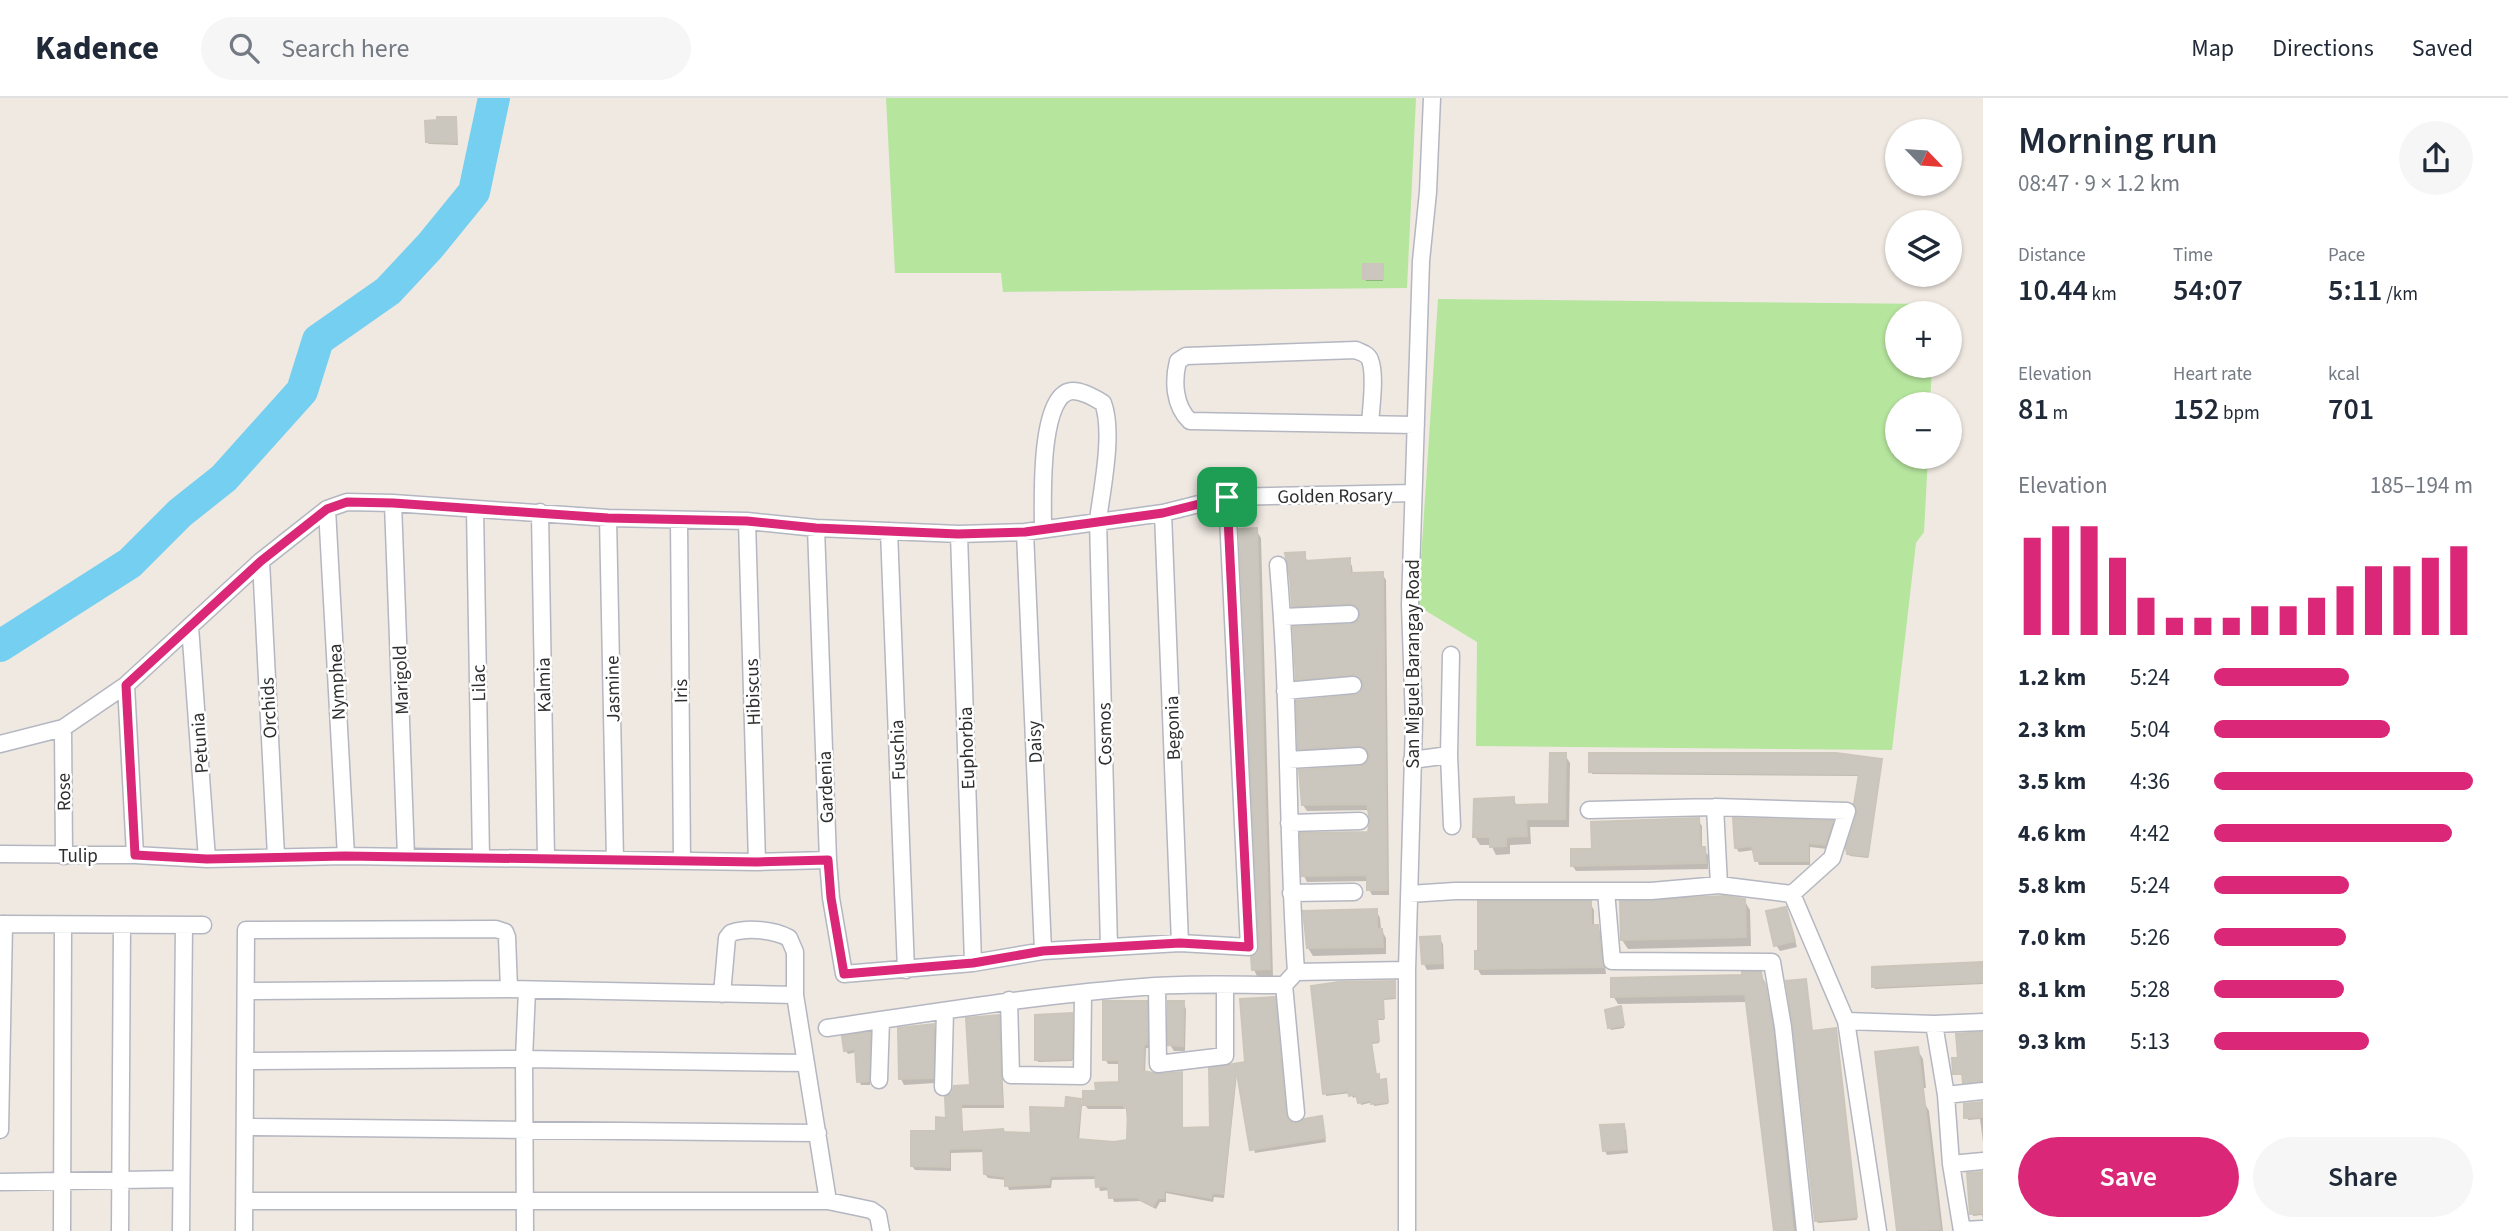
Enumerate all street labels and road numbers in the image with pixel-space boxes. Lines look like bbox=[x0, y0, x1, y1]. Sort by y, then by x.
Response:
street label: Golden Rosary bbox=[1277, 482, 1393, 511]
street label: San Miguel Barangay Road bbox=[1400, 559, 1427, 769]
street label: Nymphea bbox=[322, 643, 353, 721]
street label: Marigold bbox=[387, 645, 416, 715]
street label: Jasmine bbox=[599, 655, 628, 723]
street label: Kalmia bbox=[531, 657, 558, 713]
street label: Hibiscus bbox=[739, 658, 768, 726]
street label: Lilac bbox=[466, 664, 493, 702]
street label: Orchids bbox=[254, 677, 285, 739]
street label: Iris bbox=[668, 679, 695, 703]
street label: Begonia bbox=[1159, 695, 1188, 761]
street label: Cosmos bbox=[1091, 702, 1120, 766]
street label: Euphorbia bbox=[953, 706, 982, 790]
street label: Petunia bbox=[185, 712, 216, 774]
street label: Fuschia bbox=[884, 719, 913, 781]
street label: Daisy bbox=[1021, 720, 1050, 764]
street label: Gardenia bbox=[812, 750, 841, 824]
street label: Rose bbox=[51, 773, 78, 811]
street label: Tulip bbox=[58, 843, 98, 870]

